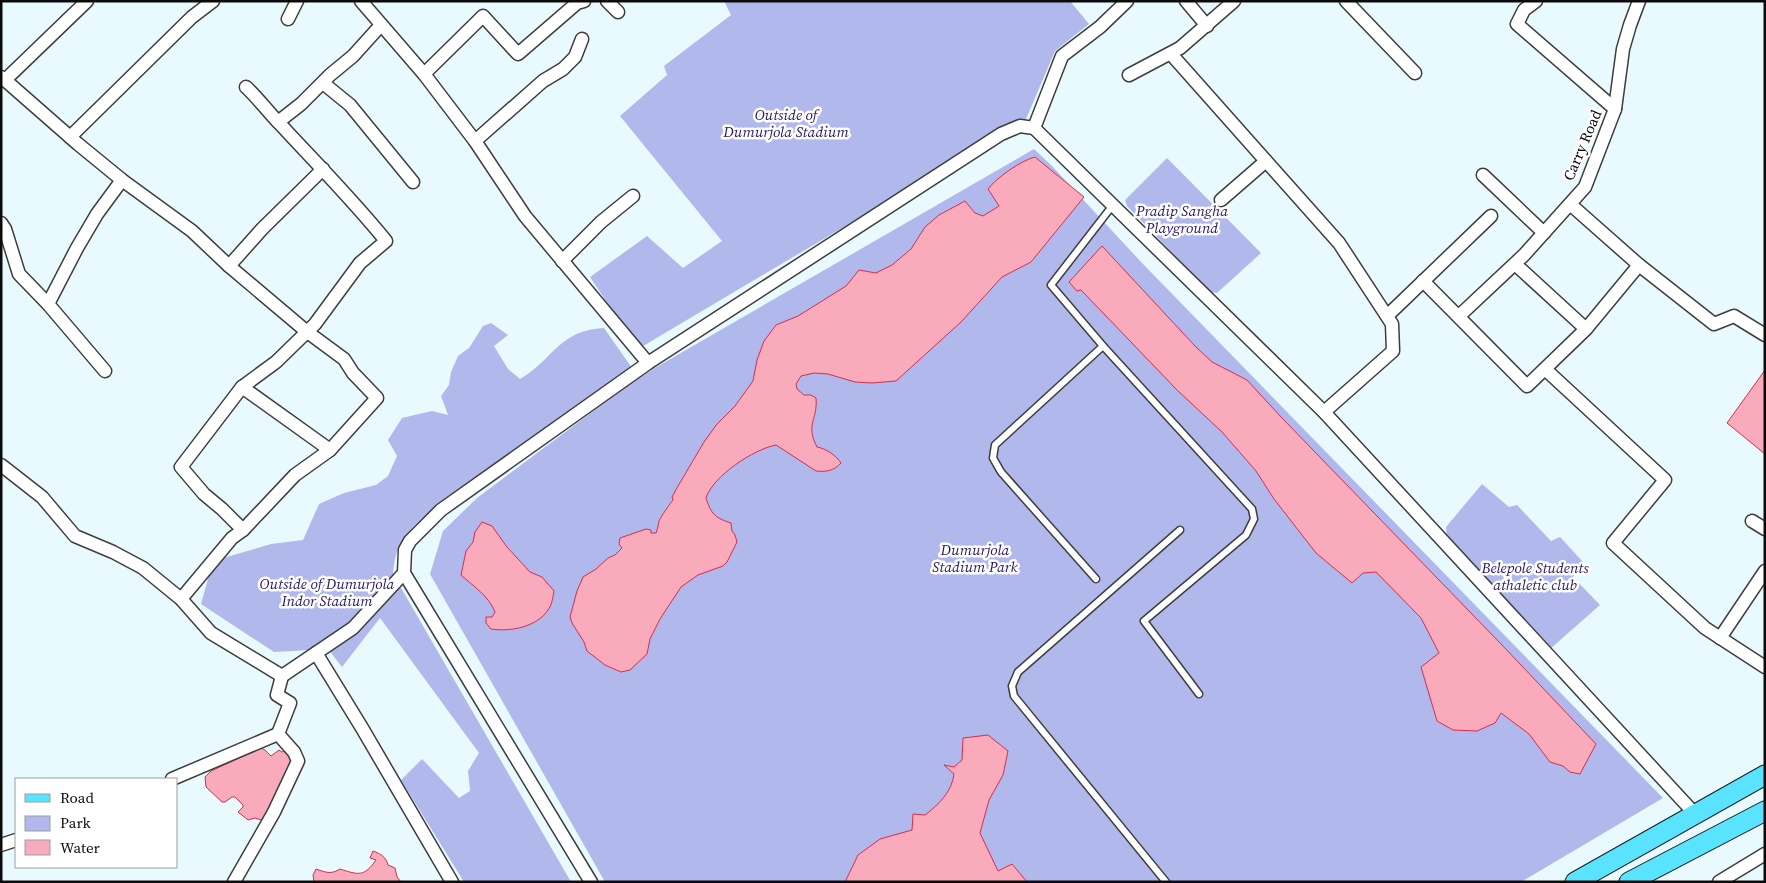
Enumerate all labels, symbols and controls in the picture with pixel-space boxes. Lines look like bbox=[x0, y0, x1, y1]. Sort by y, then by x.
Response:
park label: Outside of Dumurjola Stadium bbox=[722, 104, 849, 142]
street label: Carry Road bbox=[1558, 106, 1607, 184]
park label: Pradip Sangha Playground bbox=[1135, 200, 1228, 238]
park label: Dumurjola Stadium Park bbox=[932, 539, 1019, 577]
park label: Belepole Students athaletic club bbox=[1480, 557, 1589, 595]
park label: Outside of Dumurjola Indor Stadium bbox=[260, 573, 395, 611]
legend bbox=[15, 778, 178, 868]
text: Road bbox=[60, 787, 94, 808]
text: Park bbox=[60, 812, 92, 833]
text: Water bbox=[60, 837, 101, 858]

